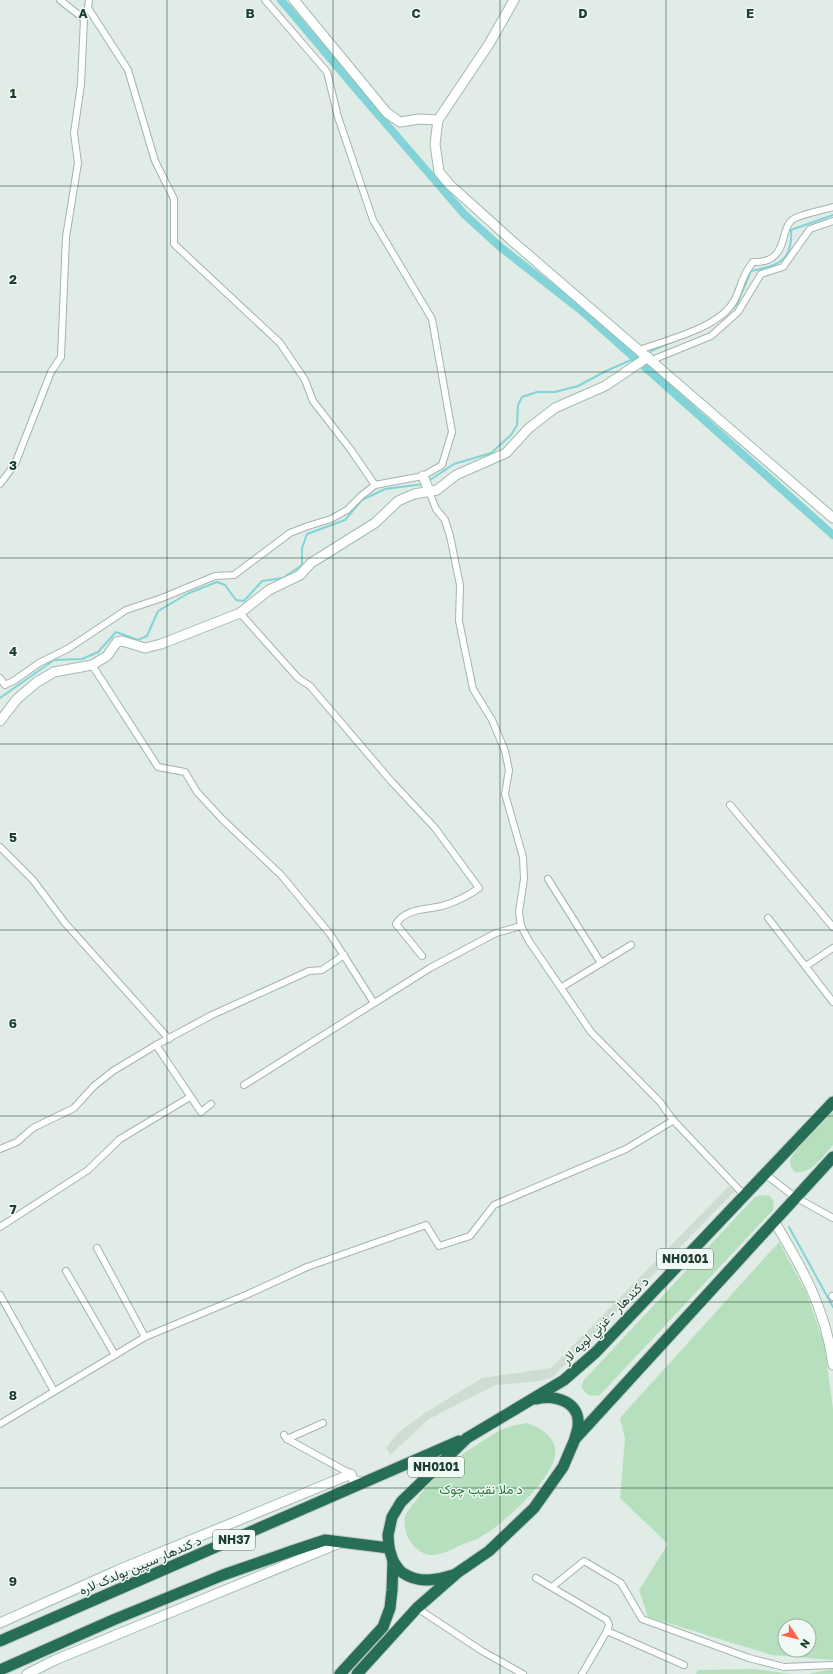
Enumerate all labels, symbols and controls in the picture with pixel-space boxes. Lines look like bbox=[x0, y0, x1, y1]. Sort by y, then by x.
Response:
text: A bbox=[78, 5, 88, 21]
text: B bbox=[245, 5, 255, 21]
text: C bbox=[411, 5, 421, 21]
text: D bbox=[578, 5, 588, 21]
text: E bbox=[746, 5, 754, 21]
text: 1 bbox=[10, 85, 17, 101]
text: 2 bbox=[9, 271, 17, 287]
text: 3 bbox=[9, 457, 17, 473]
text: 4 bbox=[9, 643, 17, 659]
text: 5 bbox=[9, 829, 17, 845]
text: 6 bbox=[9, 1015, 17, 1031]
text: 7 bbox=[9, 1201, 17, 1217]
road number: NH0101 bbox=[657, 1249, 713, 1269]
street label: د کندهار - غزني لويه لار bbox=[557, 1273, 654, 1370]
text: 8 bbox=[9, 1387, 17, 1403]
road number: NH0101 bbox=[408, 1457, 464, 1477]
park label: د ملا نقيب چوک bbox=[439, 1481, 523, 1499]
road number: NH37 bbox=[213, 1530, 255, 1550]
street label: د کندهار سپین بولدک لاره bbox=[76, 1532, 204, 1600]
text: 9 bbox=[9, 1573, 17, 1589]
north arrow bbox=[777, 1618, 817, 1658]
text: N bbox=[798, 1637, 813, 1651]

